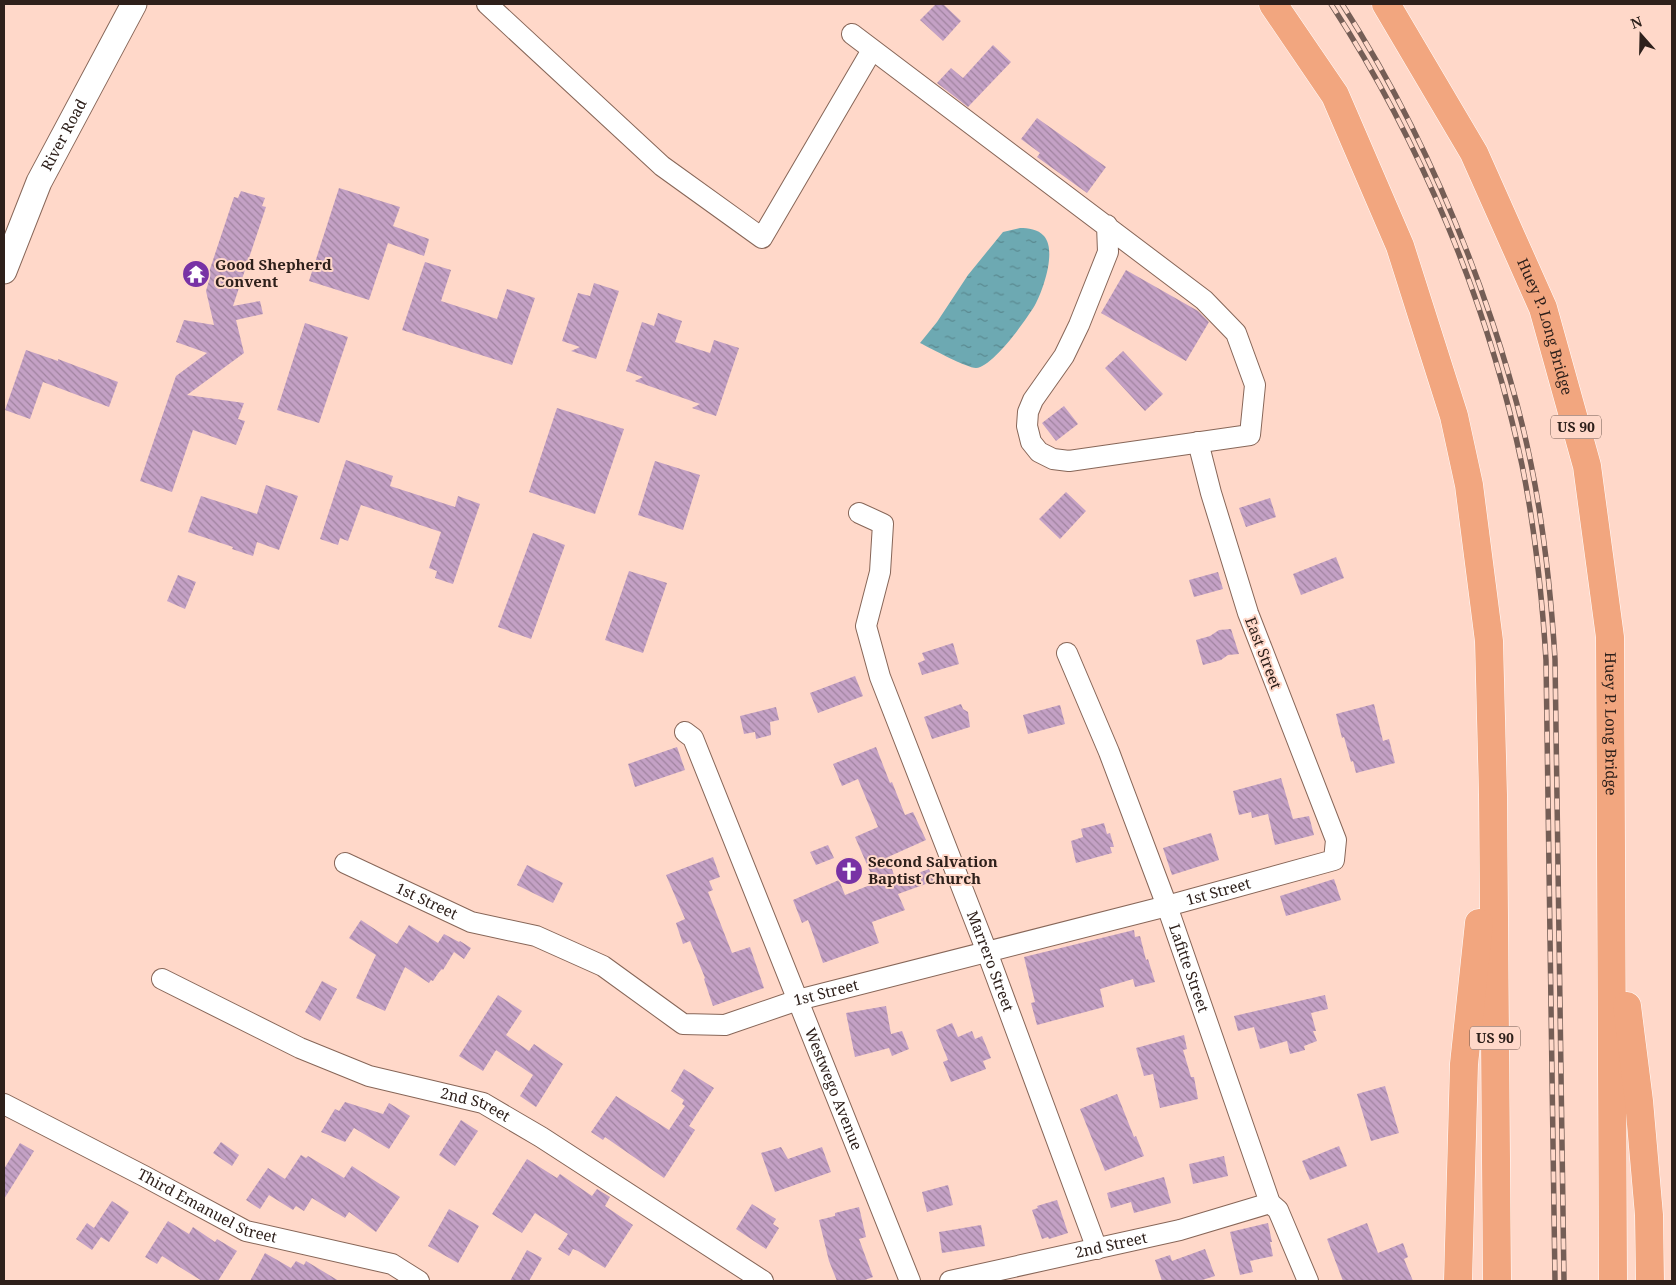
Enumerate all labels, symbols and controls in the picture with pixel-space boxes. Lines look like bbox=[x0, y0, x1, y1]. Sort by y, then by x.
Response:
north arrow bbox=[1616, 10, 1666, 60]
text: N bbox=[1628, 11, 1645, 33]
street label: River Road bbox=[36, 95, 91, 174]
place label: Good Shepherd Convent bbox=[215, 254, 332, 291]
street label: Huey P. Long Bridge bbox=[1513, 255, 1578, 397]
temple icon: Good Shepherd Convent bbox=[181, 259, 211, 289]
road number: US 90 bbox=[1551, 416, 1601, 438]
street label: East Street bbox=[1241, 614, 1287, 692]
street label: Huey P. Long Bridge bbox=[1601, 652, 1622, 796]
place label: Second Salvation Baptist Church bbox=[868, 851, 998, 888]
church icon: Second Salvation Baptist Church bbox=[834, 856, 864, 886]
street label: 1st Street bbox=[1183, 872, 1253, 909]
street label: 1st Street bbox=[393, 877, 461, 923]
street label: Marrero Street bbox=[963, 908, 1019, 1014]
street label: Lafitte Street bbox=[1165, 921, 1214, 1015]
street label: 1st Street bbox=[791, 974, 860, 1010]
street label: Westwego Avenue bbox=[801, 1024, 868, 1153]
road number: US 90 bbox=[1470, 1026, 1520, 1050]
street label: 2nd Street bbox=[439, 1082, 514, 1126]
street label: Third Emanuel Street bbox=[134, 1163, 279, 1247]
street label: 2nd Street bbox=[1073, 1227, 1149, 1262]

